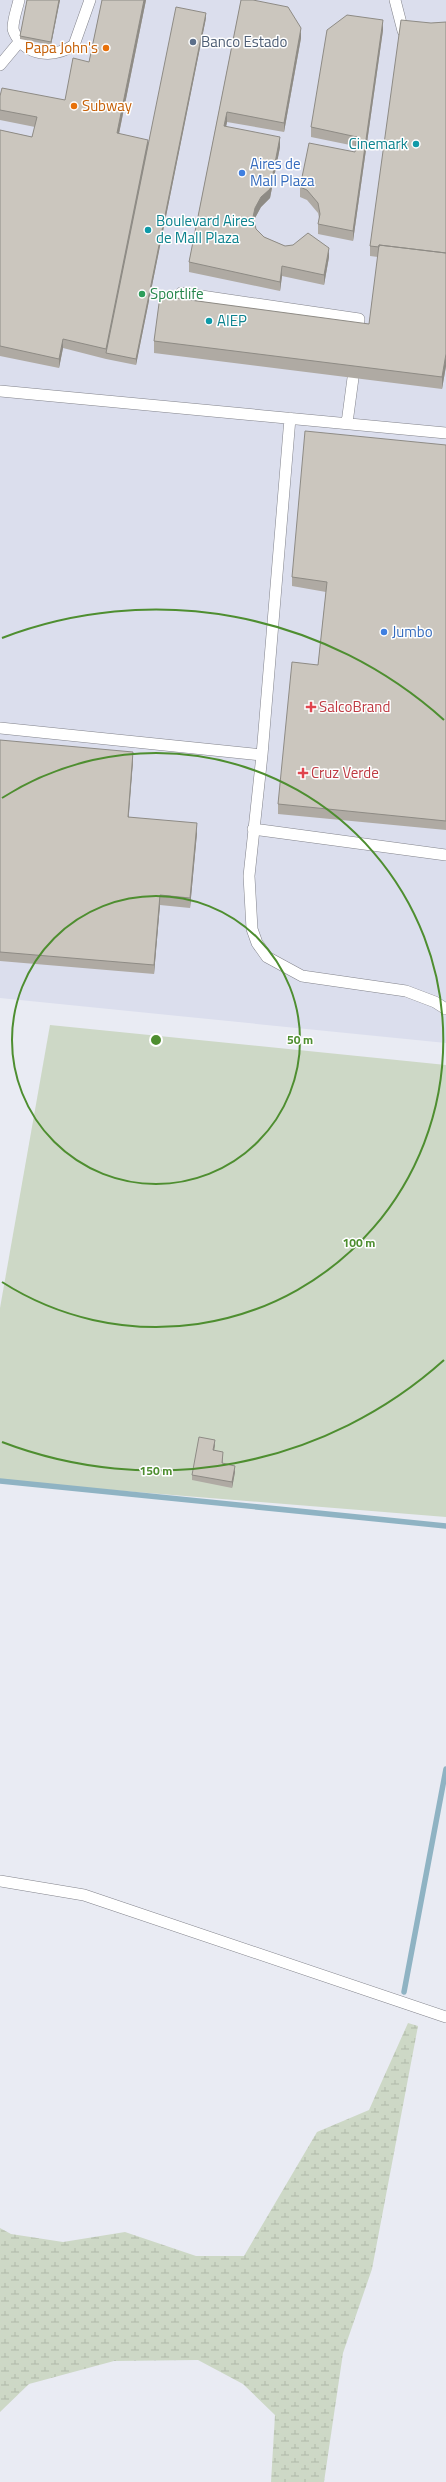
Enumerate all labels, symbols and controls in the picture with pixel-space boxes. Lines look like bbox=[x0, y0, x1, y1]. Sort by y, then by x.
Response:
place label: Banco Estado bbox=[201, 30, 287, 53]
place label: Papa John's bbox=[25, 36, 98, 59]
marker: Banco Estado bbox=[188, 37, 198, 47]
marker: Papa John's bbox=[101, 43, 111, 53]
place label: Subway bbox=[82, 94, 132, 117]
marker: Subway bbox=[69, 101, 79, 111]
place label: Cinemark bbox=[348, 132, 408, 155]
marker: Cinemark bbox=[411, 139, 421, 149]
place label: Aires de Mall Plaza bbox=[250, 152, 315, 192]
marker: Aires de Mall Plaza bbox=[237, 168, 247, 178]
place label: Boulevard Aires de Mall Plaza bbox=[156, 209, 255, 249]
marker: Boulevard Aires de Mall Plaza bbox=[143, 225, 153, 235]
place label: Sportlife bbox=[150, 282, 204, 305]
marker: Sportlife bbox=[137, 289, 147, 299]
place label: AIEP bbox=[217, 309, 247, 332]
marker: AIEP bbox=[204, 316, 214, 326]
place label: Jumbo bbox=[392, 620, 433, 643]
marker: Jumbo bbox=[379, 627, 389, 637]
place label: SalcoBrand bbox=[319, 695, 390, 718]
marker: SalcoBrand bbox=[306, 702, 316, 712]
place label: Cruz Verde bbox=[311, 761, 379, 784]
marker: Cruz Verde bbox=[298, 768, 308, 778]
text: 50 m bbox=[287, 1030, 313, 1049]
centre of rings bbox=[149, 1033, 163, 1047]
text: 100 m bbox=[343, 1233, 375, 1252]
text: 150 m bbox=[140, 1461, 172, 1480]

